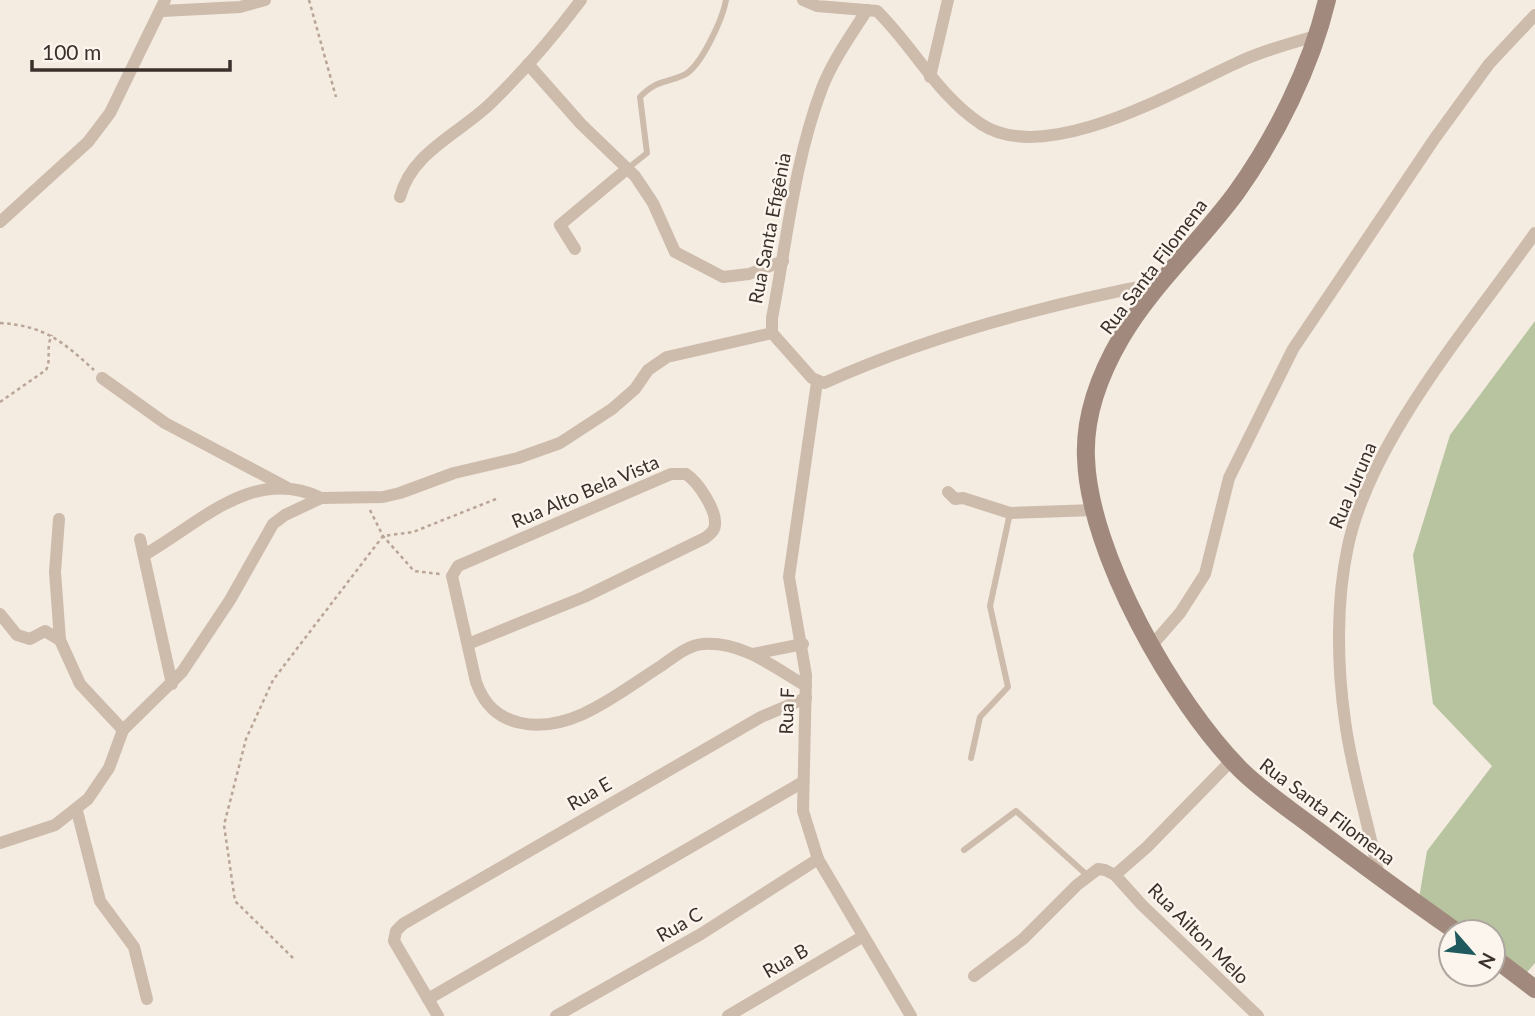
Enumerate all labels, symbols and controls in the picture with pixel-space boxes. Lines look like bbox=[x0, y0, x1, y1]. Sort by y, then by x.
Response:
scale bar bbox=[32, 28, 229, 72]
text: 100 m bbox=[42, 39, 101, 64]
street label: Rua Santa Efigênia bbox=[743, 150, 795, 306]
street label: Rua Santa Filomena bbox=[1095, 194, 1211, 338]
street label: Rua Juruna bbox=[1323, 438, 1381, 532]
street label: Rua Alto Bela Vista bbox=[508, 450, 662, 532]
street label: Rua F bbox=[774, 687, 798, 735]
street label: Rua Santa Filomena bbox=[1256, 753, 1400, 869]
street label: Rua E bbox=[563, 771, 615, 815]
street label: Rua Ailton Melo bbox=[1144, 878, 1254, 988]
street label: Rua C bbox=[652, 902, 706, 946]
north arrow bbox=[1437, 918, 1507, 988]
street label: Rua B bbox=[758, 938, 812, 982]
text: N bbox=[1474, 949, 1501, 973]

